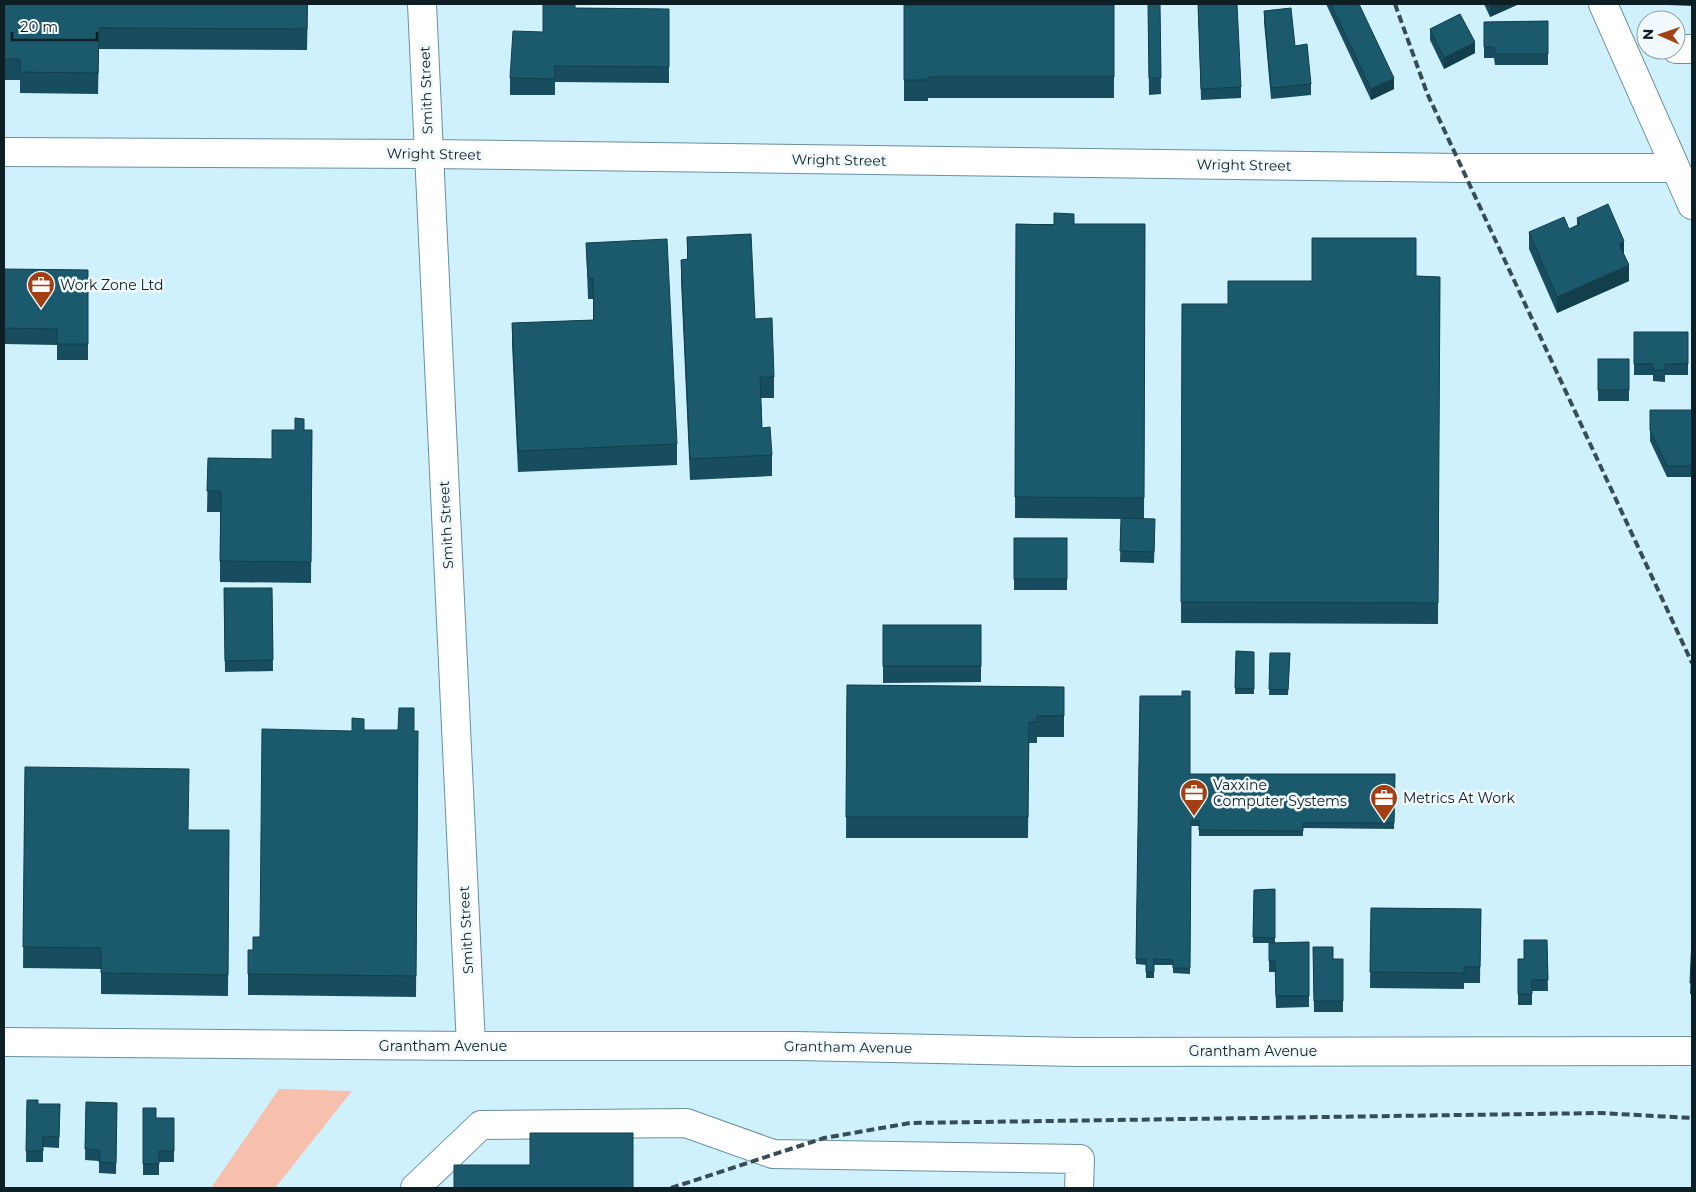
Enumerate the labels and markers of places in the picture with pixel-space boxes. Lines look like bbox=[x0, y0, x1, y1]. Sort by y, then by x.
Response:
office icon: Work Zone Ltd bbox=[26, 270, 56, 309]
place label: Work Zone Ltd bbox=[60, 276, 163, 294]
place label: Vaxxine Computer Systems bbox=[1213, 776, 1347, 810]
office icon: Vaxxine Computer Systems bbox=[1179, 778, 1209, 817]
office icon: Metrics At Work bbox=[1369, 783, 1399, 822]
place label: Metrics At Work bbox=[1403, 789, 1516, 807]

